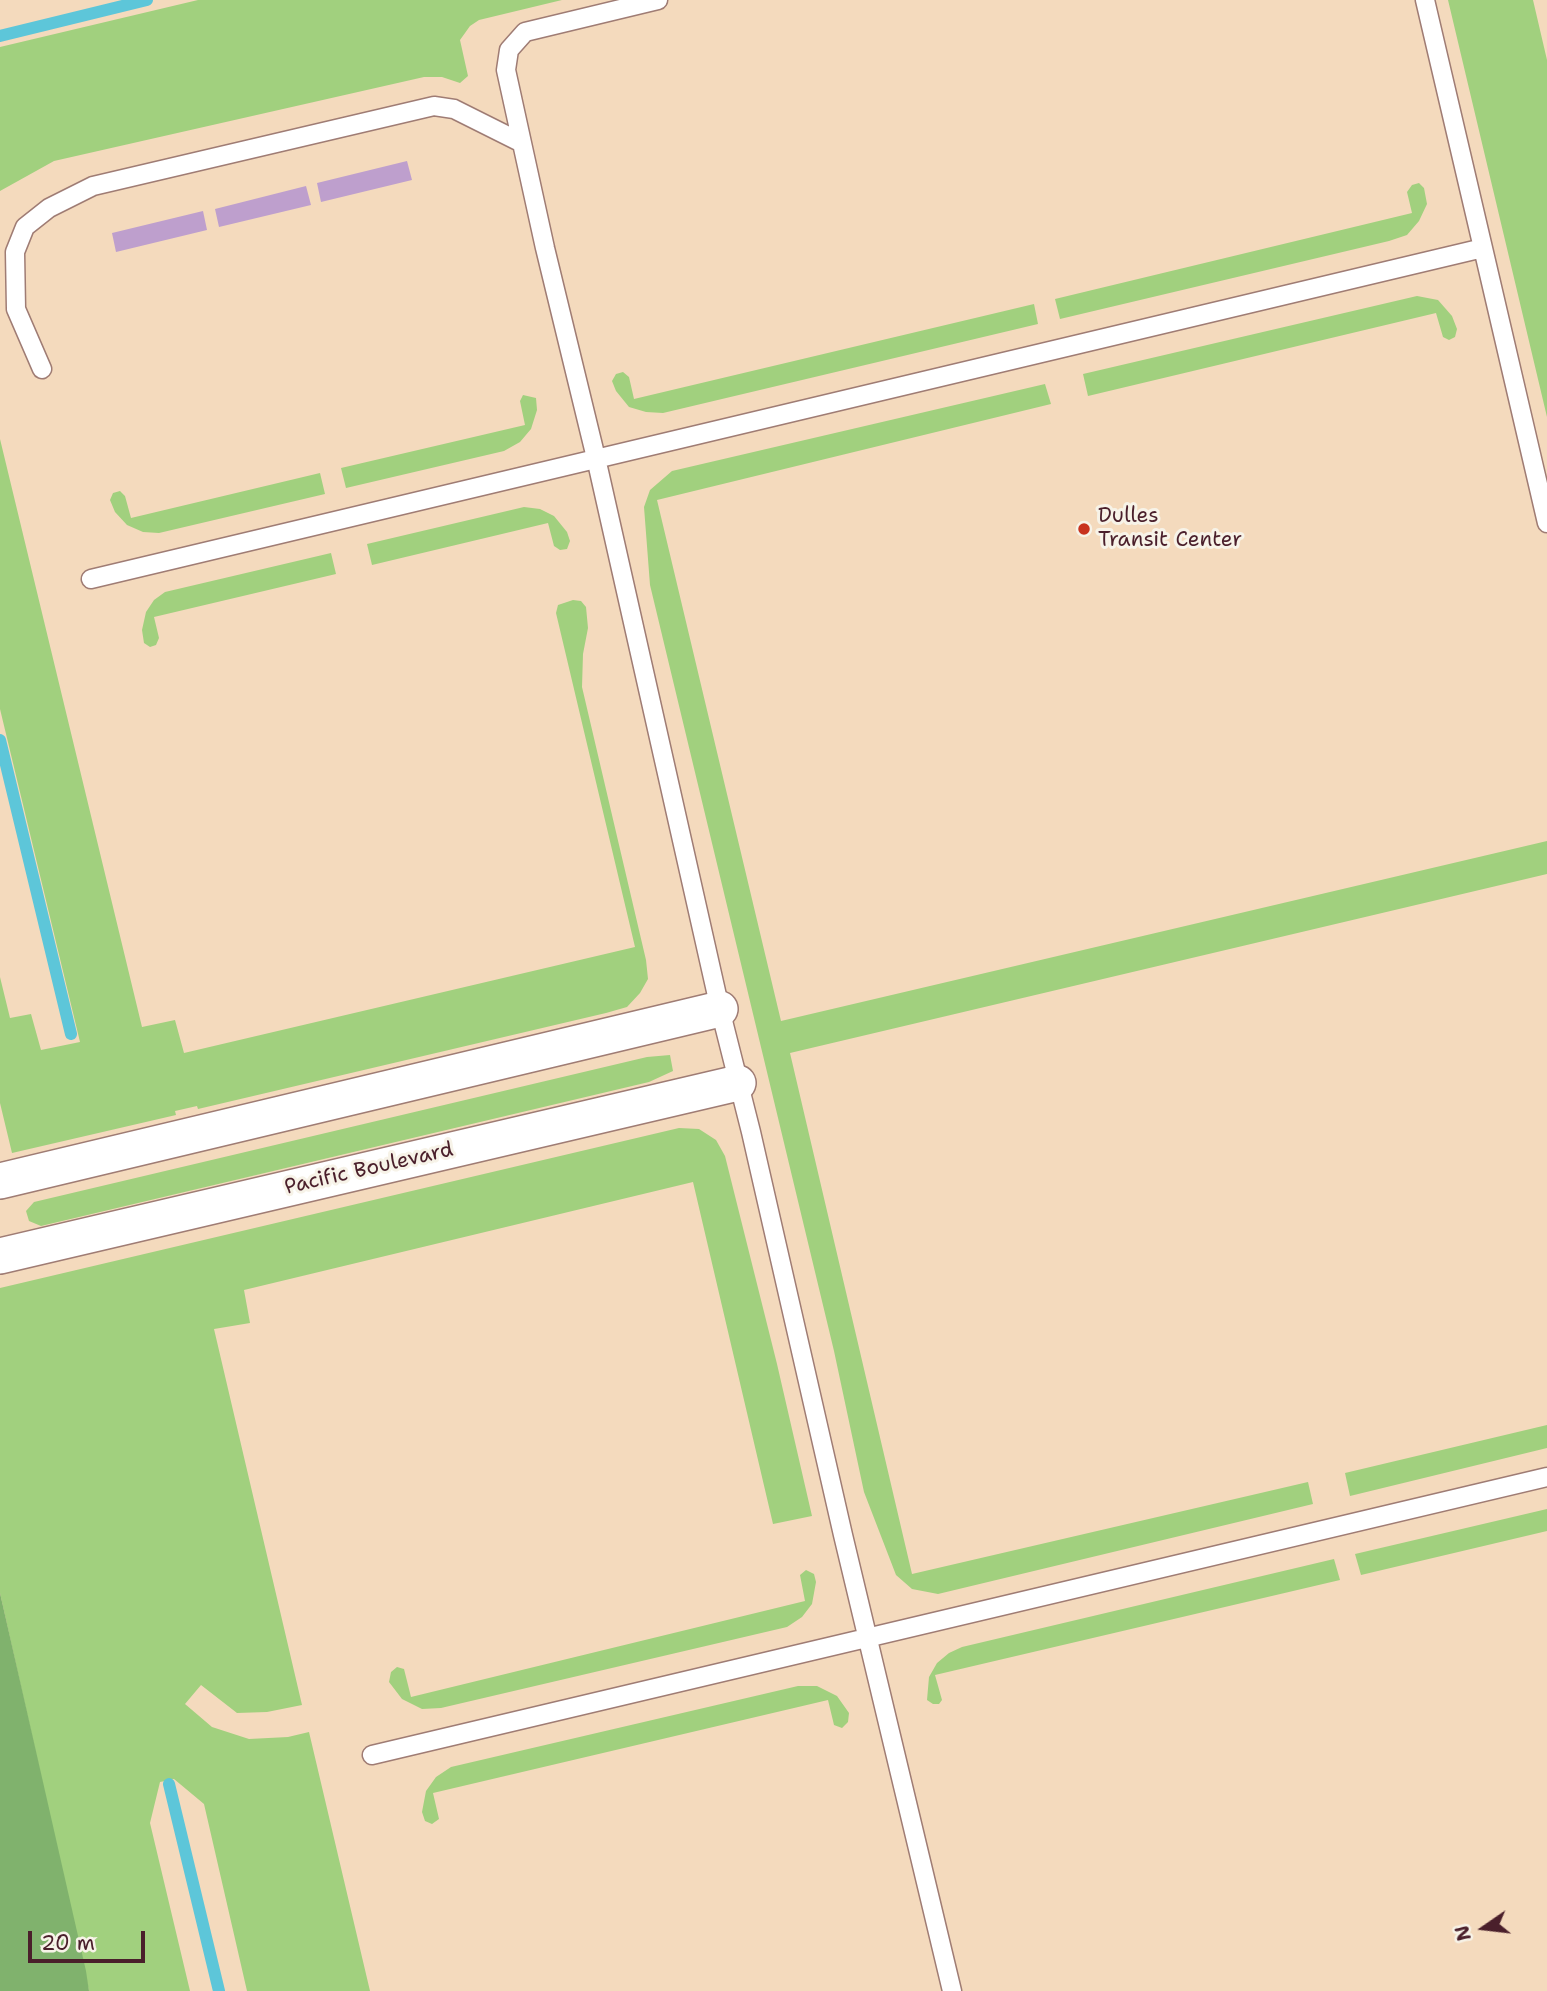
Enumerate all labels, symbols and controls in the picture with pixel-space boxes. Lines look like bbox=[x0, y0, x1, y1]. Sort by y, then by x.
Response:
place label: Dulles Transit Center bbox=[1098, 504, 1242, 554]
marker: Dulles Transit Center bbox=[1076, 521, 1092, 537]
street label: Pacific Boulevard bbox=[282, 1137, 456, 1201]
north arrow bbox=[1449, 1893, 1519, 1963]
scale bar bbox=[32, 1918, 149, 1962]
text: N bbox=[1449, 1923, 1477, 1944]
text: 20 m bbox=[41, 1929, 95, 1957]

